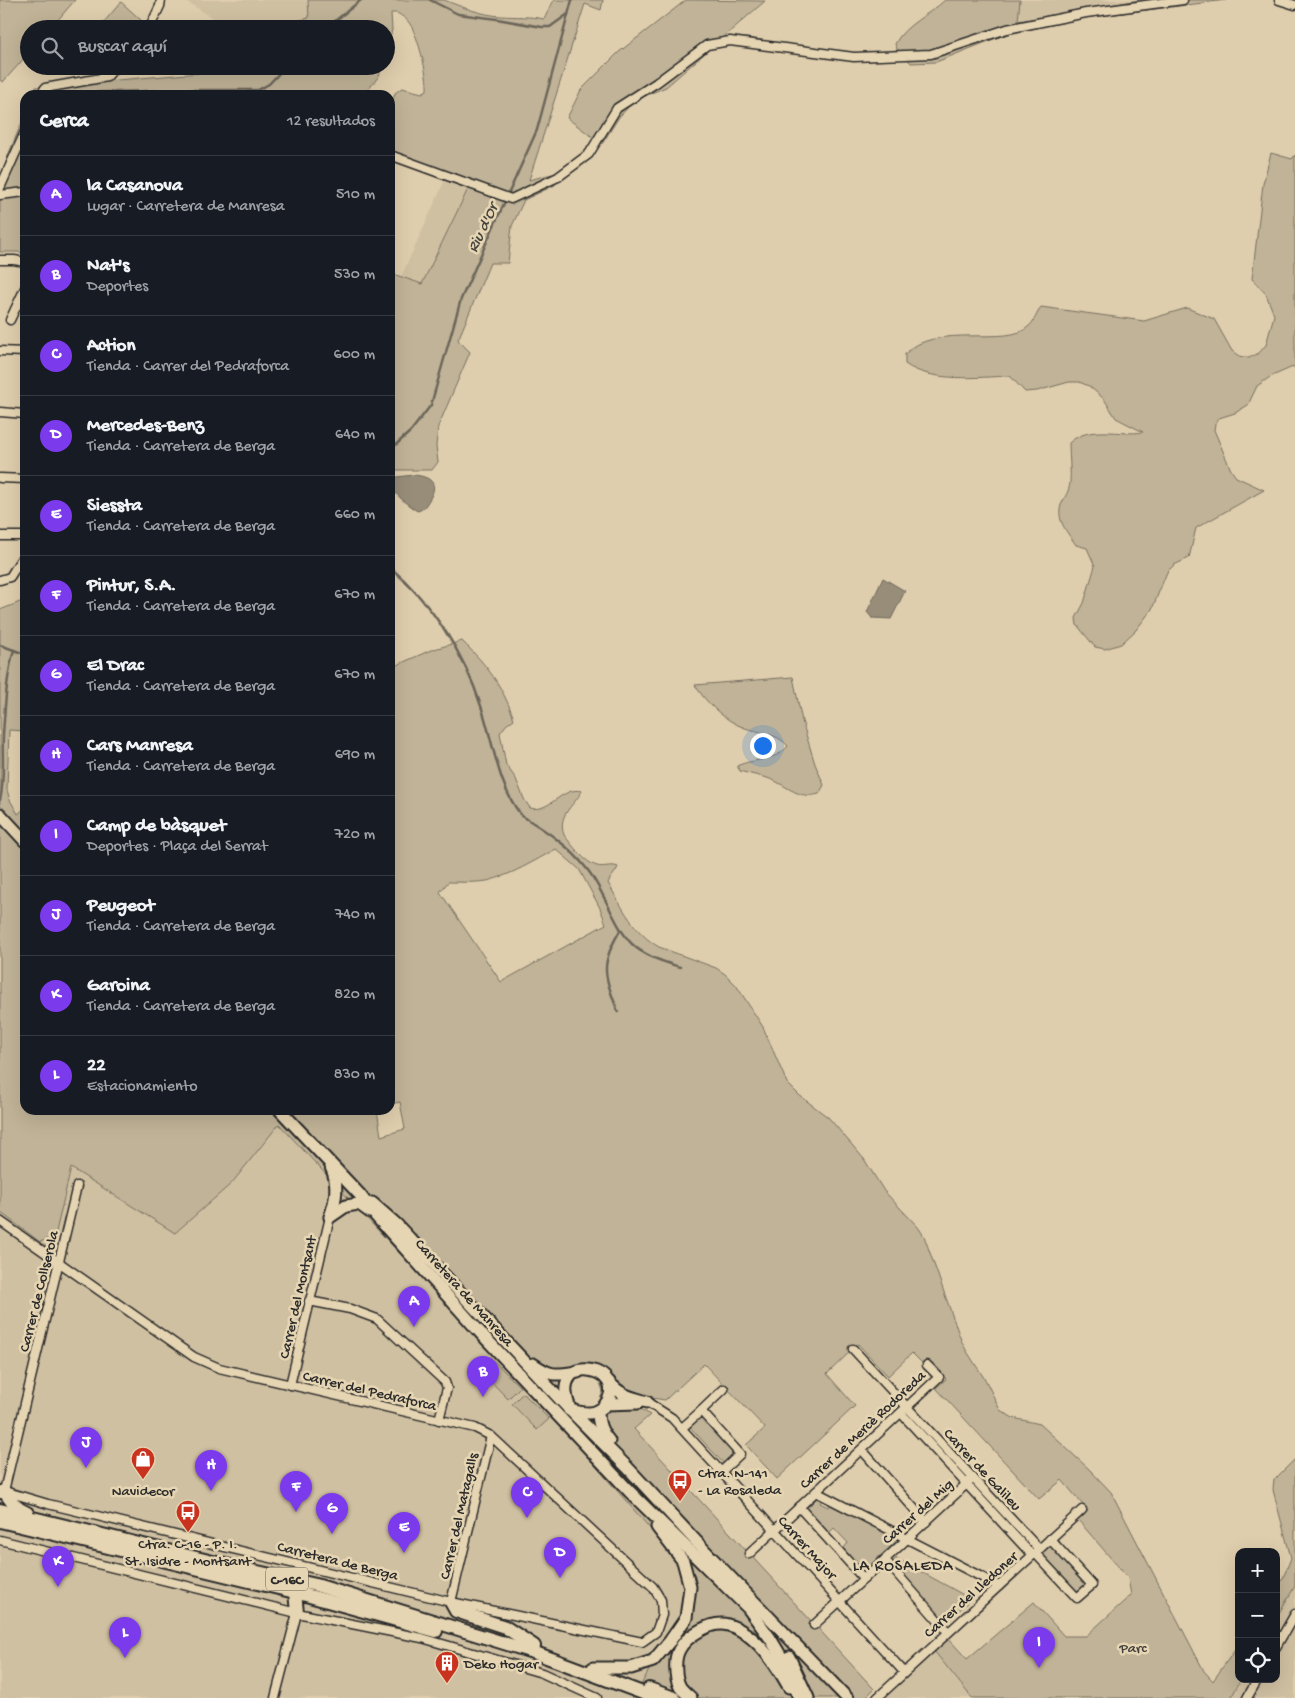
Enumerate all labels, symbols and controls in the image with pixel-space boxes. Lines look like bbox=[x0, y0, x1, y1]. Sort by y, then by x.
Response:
search box bbox=[20, 20, 395, 75]
icon: search bbox=[38, 34, 66, 62]
text: Buscar aquí bbox=[78, 36, 167, 59]
text: Cerca bbox=[40, 110, 88, 135]
text: 12 resultados bbox=[287, 113, 375, 132]
text: la Casanova bbox=[87, 175, 182, 198]
text: A bbox=[51, 186, 61, 205]
text: 510 m bbox=[336, 186, 375, 205]
text: Lugar · Carretera de Manresa bbox=[87, 198, 285, 217]
water label: Riu d'Or bbox=[465, 198, 505, 256]
text: Nat's bbox=[87, 255, 130, 278]
text: B bbox=[52, 266, 60, 285]
text: 530 m bbox=[334, 266, 375, 285]
text: Deportes bbox=[87, 278, 148, 297]
text: Action bbox=[87, 335, 135, 358]
text: C bbox=[52, 346, 60, 365]
text: 600 m bbox=[334, 346, 375, 365]
text: Tienda · Carrer del Pedraforca bbox=[87, 358, 289, 377]
text: Mercedes-Benz bbox=[87, 415, 204, 438]
text: D bbox=[51, 426, 61, 445]
text: 640 m bbox=[335, 426, 375, 445]
text: Tienda · Carretera de Berga bbox=[87, 438, 275, 457]
text: Siessta bbox=[87, 495, 142, 518]
text: E bbox=[51, 506, 61, 525]
text: 660 m bbox=[335, 506, 375, 525]
text: Tienda · Carretera de Berga bbox=[87, 518, 275, 537]
text: Pintur, S.A. bbox=[87, 575, 176, 598]
text: F bbox=[52, 586, 60, 605]
text: 670 m bbox=[334, 586, 375, 605]
text: Tienda · Carretera de Berga bbox=[87, 598, 275, 617]
text: El Drac bbox=[87, 655, 144, 678]
text: G bbox=[51, 666, 61, 685]
text: 670 m bbox=[334, 666, 375, 685]
text: Tienda · Carretera de Berga bbox=[87, 678, 275, 697]
your location bbox=[750, 733, 776, 759]
text: Cars Manresa bbox=[87, 735, 193, 758]
text: H bbox=[51, 746, 61, 765]
text: 690 m bbox=[335, 746, 375, 765]
text: Tienda · Carretera de Berga bbox=[87, 758, 275, 777]
text: Camp de bàsquet bbox=[87, 815, 226, 838]
text: I bbox=[54, 826, 58, 845]
text: 720 m bbox=[335, 826, 375, 845]
text: Deportes · Plaça del Serrat bbox=[87, 838, 268, 857]
text: Peugeot bbox=[87, 895, 154, 918]
text: J bbox=[52, 906, 60, 925]
text: 740 m bbox=[335, 906, 375, 925]
text: Tienda · Carretera de Berga bbox=[87, 918, 275, 937]
text: Garoina bbox=[87, 975, 150, 998]
text: K bbox=[52, 986, 60, 1005]
text: 820 m bbox=[334, 986, 375, 1005]
text: Tienda · Carretera de Berga bbox=[87, 998, 275, 1017]
text: 22 bbox=[87, 1055, 106, 1078]
text: L bbox=[53, 1066, 59, 1085]
text: 830 m bbox=[334, 1066, 375, 1085]
text: Estacionamiento bbox=[87, 1078, 198, 1097]
street label: Carrer de Collserola bbox=[16, 1228, 64, 1354]
street label: Carrer del Montsant bbox=[276, 1232, 322, 1361]
street label: Carretera de Manresa bbox=[410, 1236, 517, 1351]
pin: A bbox=[398, 1286, 430, 1327]
pin: B bbox=[467, 1356, 499, 1397]
street label: Carrer de Mercè Rodoreda bbox=[797, 1367, 931, 1494]
street label: Carrer del Pedraforca bbox=[301, 1368, 439, 1416]
street label: Carrer de Galileu bbox=[939, 1425, 1024, 1515]
pin: J bbox=[70, 1427, 102, 1468]
shop icon: Navidecor bbox=[130, 1446, 156, 1480]
pin: H bbox=[195, 1450, 227, 1491]
street label: Carrer del Matagalls bbox=[437, 1451, 483, 1581]
place label: Ctra. N-141 - La Rosaleda bbox=[698, 1465, 782, 1500]
bus stop icon: Ctra. N-141 - La Rosaleda bbox=[667, 1468, 693, 1502]
pin: F bbox=[280, 1471, 312, 1512]
street label: Carrer del Mig bbox=[879, 1476, 958, 1549]
pin: C bbox=[511, 1477, 543, 1518]
place label: Navidecor bbox=[112, 1483, 176, 1501]
pin: G bbox=[316, 1493, 348, 1534]
bus stop icon: Ctra. C-16 - P. I. St. Isidre - Montsant bbox=[175, 1499, 201, 1533]
pin: E bbox=[388, 1512, 420, 1553]
street label: Carrer Major bbox=[773, 1513, 841, 1585]
place label: Ctra. C-16 - P. I. St. Isidre - Montsant bbox=[125, 1536, 253, 1571]
pin: D bbox=[544, 1537, 576, 1578]
street label: Carretera de Berga bbox=[275, 1538, 400, 1586]
pin: K bbox=[42, 1546, 74, 1587]
street label: Carrer del Lledoner bbox=[921, 1547, 1023, 1642]
map controls bbox=[1235, 1548, 1280, 1683]
button: + bbox=[1235, 1548, 1280, 1593]
district label: LA ROSALEDA bbox=[853, 1558, 954, 1577]
road number: C-16C bbox=[266, 1568, 308, 1590]
button: − bbox=[1235, 1593, 1280, 1638]
pin: L bbox=[109, 1617, 141, 1658]
pin: I bbox=[1023, 1627, 1055, 1668]
button: locate bbox=[1235, 1638, 1280, 1683]
park label: Parc bbox=[1118, 1640, 1147, 1658]
building icon: Deko Hogar bbox=[434, 1650, 460, 1684]
place label: Deko Hogar bbox=[463, 1656, 540, 1674]

